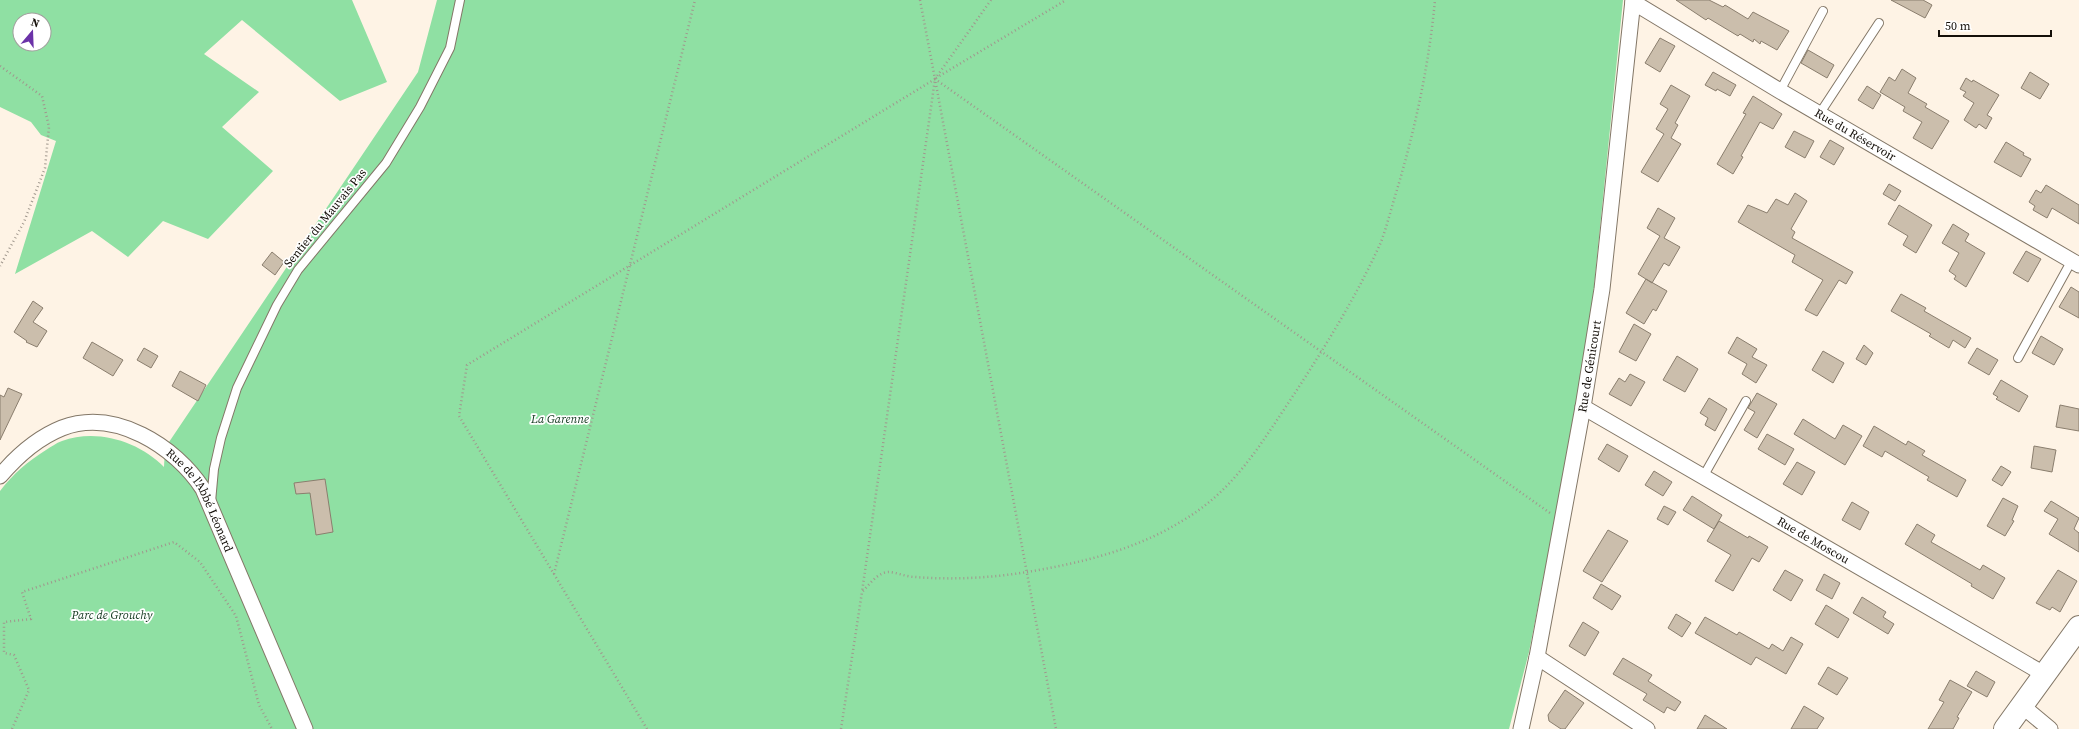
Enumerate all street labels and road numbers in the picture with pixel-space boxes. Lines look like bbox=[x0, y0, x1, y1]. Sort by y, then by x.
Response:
street label: Rue du Réservoir bbox=[1812, 105, 1899, 165]
street label: Sentier du Mauvais Pas bbox=[280, 165, 370, 271]
street label: Rue de Génicourt bbox=[1574, 319, 1605, 414]
street label: Rue de l'Abbé Léonard bbox=[163, 445, 237, 554]
street label: Rue de Moscou bbox=[1774, 513, 1852, 568]

